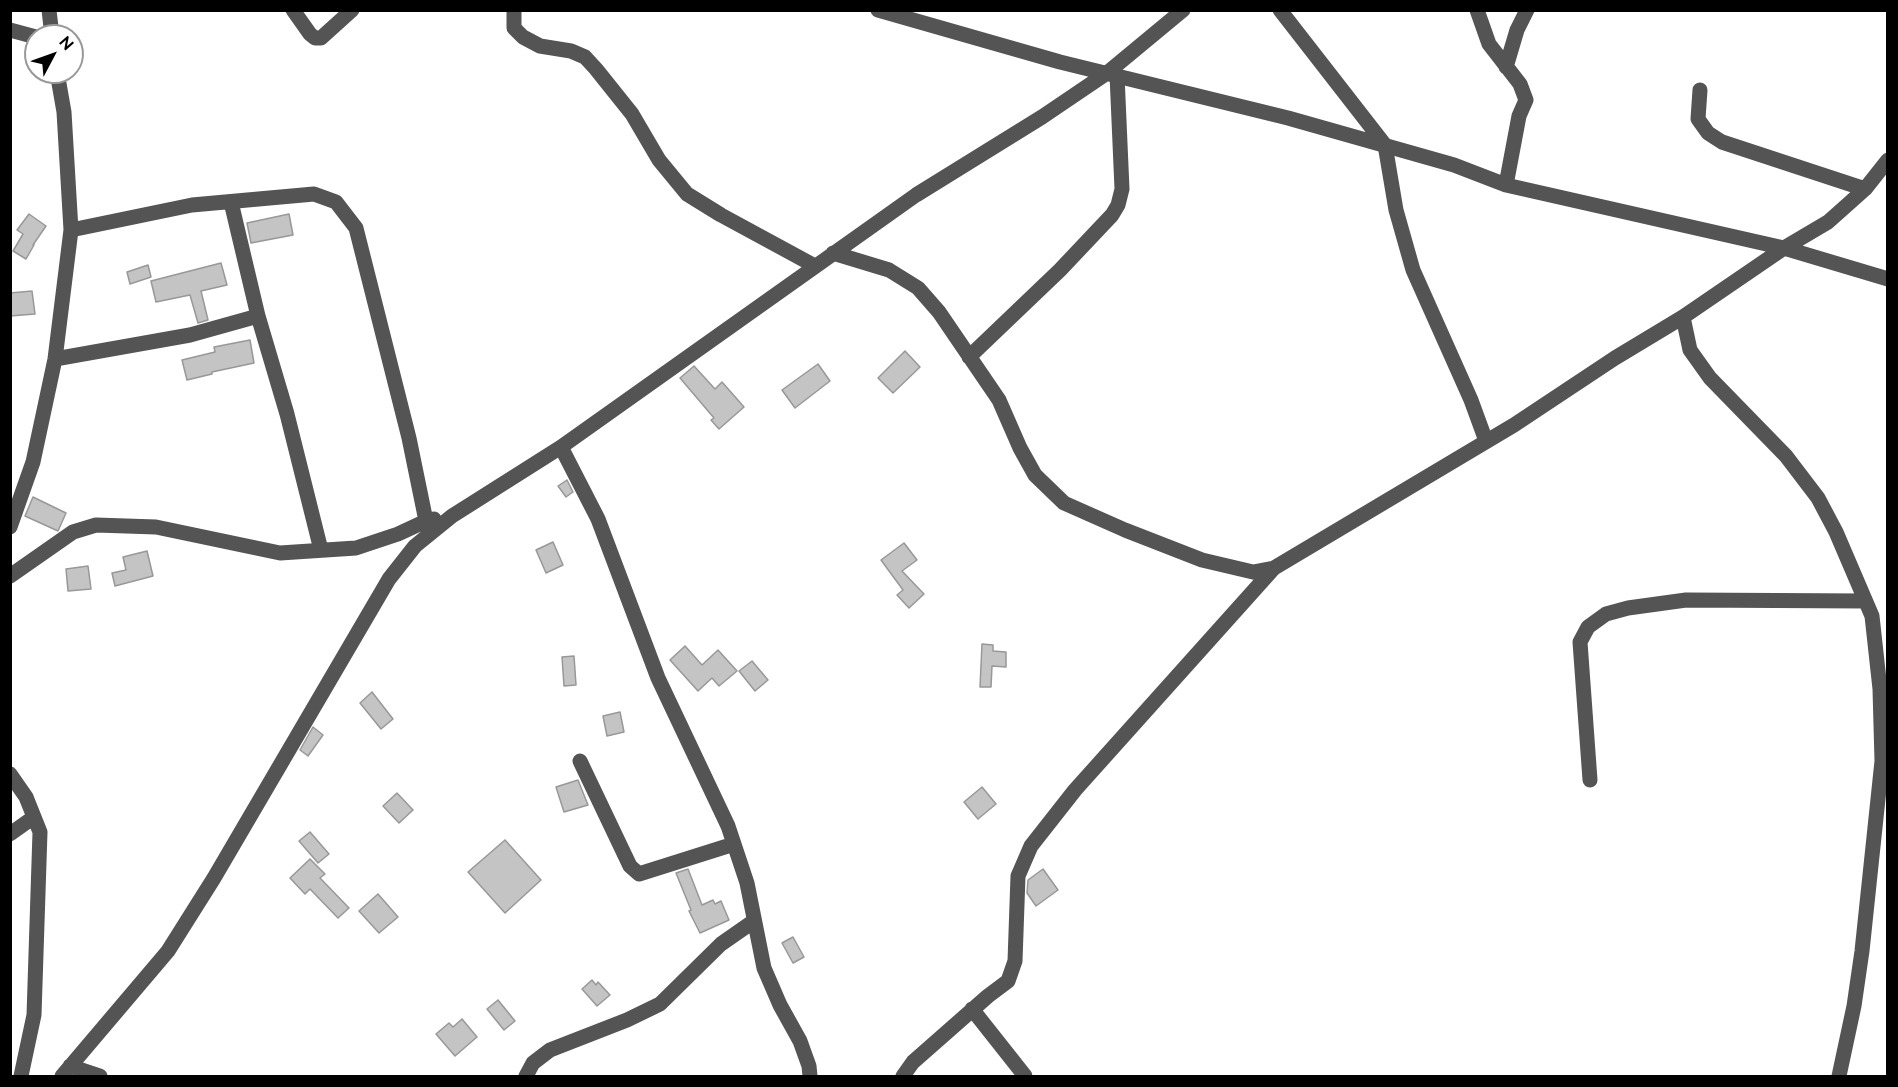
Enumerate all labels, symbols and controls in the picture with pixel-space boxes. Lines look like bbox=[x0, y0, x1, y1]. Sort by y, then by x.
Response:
north arrow bbox=[24, 24, 84, 84]
text: N bbox=[55, 32, 78, 54]

